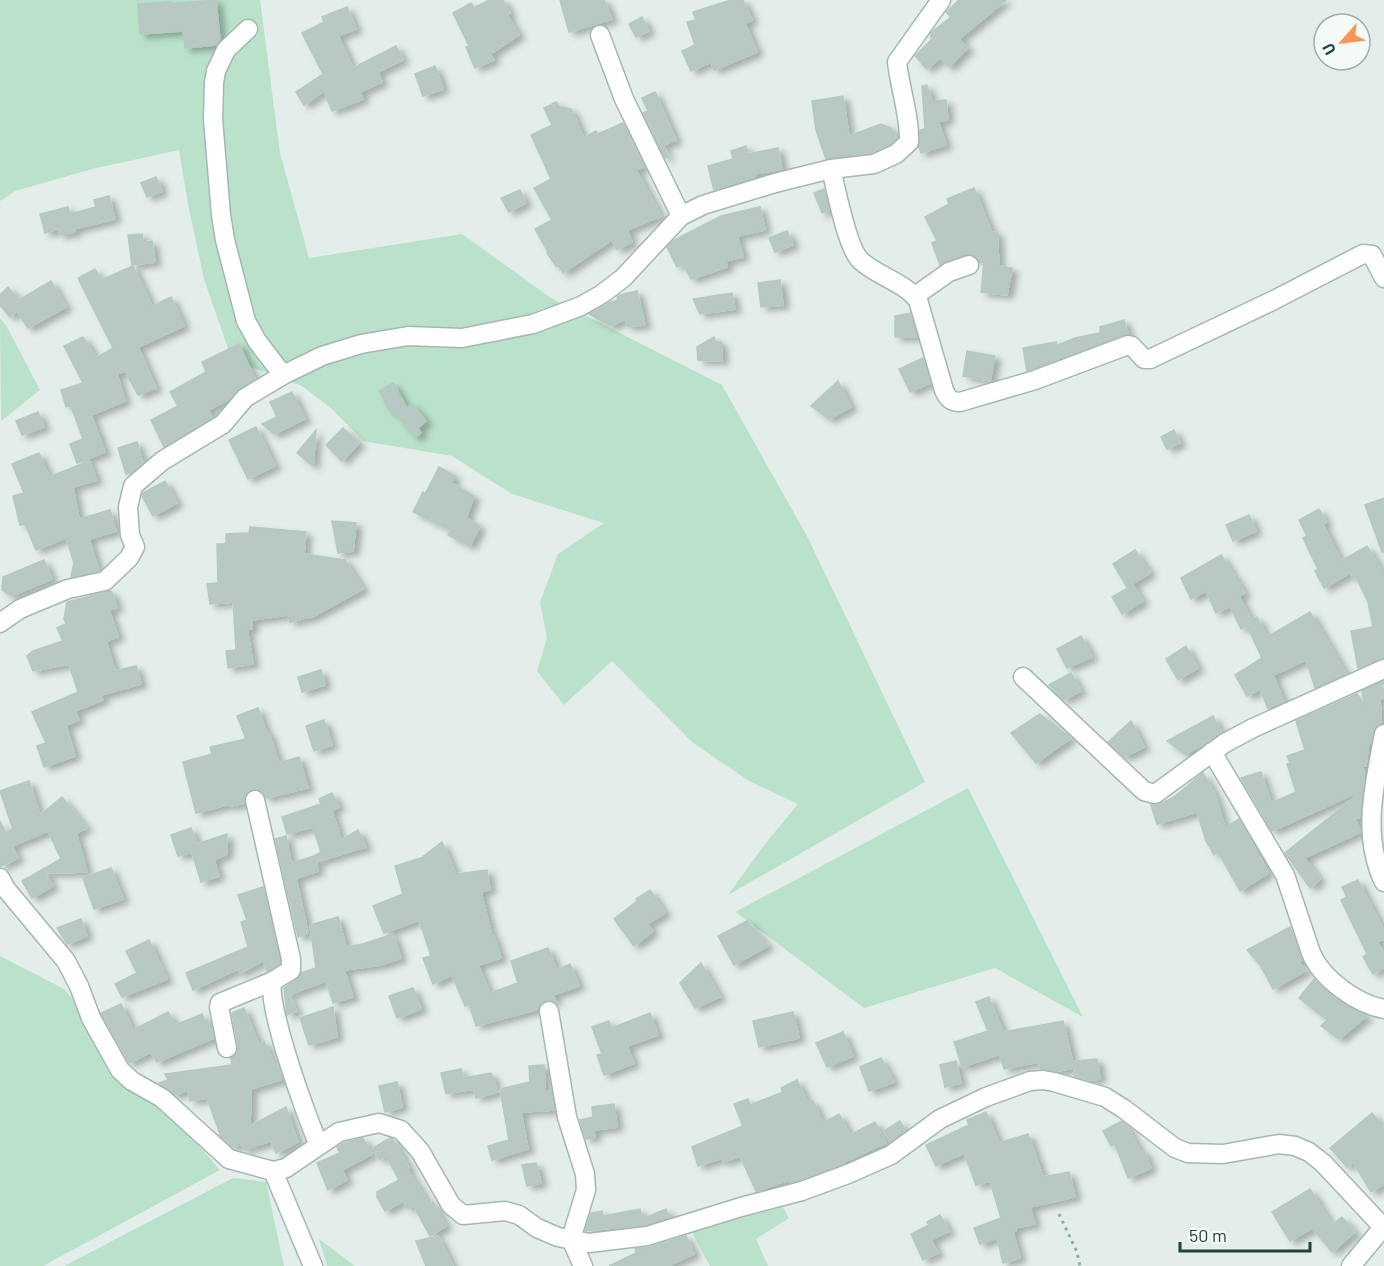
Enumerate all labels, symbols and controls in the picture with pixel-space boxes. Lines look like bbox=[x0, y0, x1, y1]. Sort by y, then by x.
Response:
north arrow bbox=[1312, 12, 1372, 72]
text: U bbox=[1318, 40, 1339, 58]
scale bar bbox=[1180, 1215, 1310, 1253]
text: 50 m bbox=[1189, 1224, 1227, 1246]

